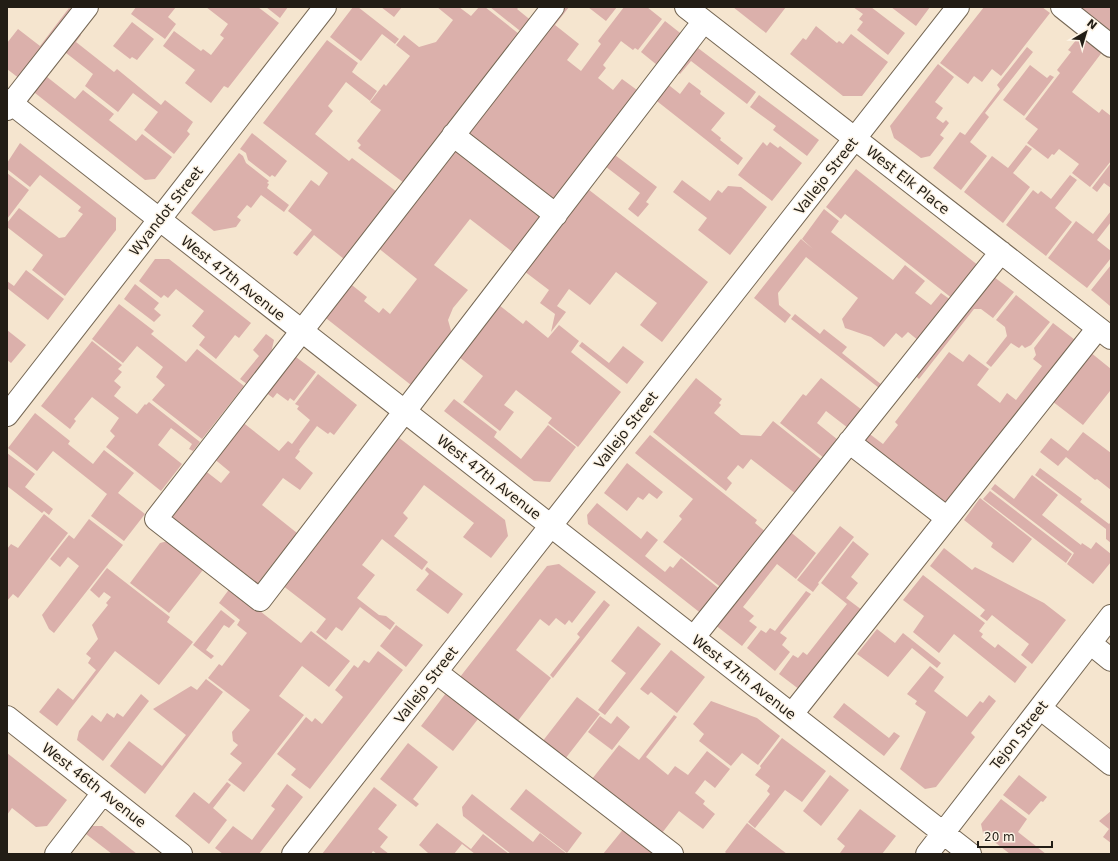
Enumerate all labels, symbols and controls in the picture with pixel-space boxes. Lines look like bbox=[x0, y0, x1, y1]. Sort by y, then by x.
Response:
north arrow bbox=[1066, 12, 1106, 52]
text: N bbox=[1084, 17, 1099, 32]
street label: Vallejo Street bbox=[791, 134, 861, 218]
street label: West Elk Place bbox=[863, 142, 953, 218]
street label: Wyandot Street bbox=[126, 163, 206, 259]
street label: West 47th Avenue bbox=[178, 232, 288, 324]
street label: Vallejo Street bbox=[591, 388, 661, 472]
street label: West 47th Avenue bbox=[434, 431, 544, 523]
street label: West 47th Avenue bbox=[689, 631, 799, 723]
street label: Vallejo Street bbox=[391, 643, 461, 727]
street label: Tejon Street bbox=[986, 697, 1051, 773]
street label: West 46th Avenue bbox=[39, 739, 149, 831]
scale bar bbox=[978, 823, 1052, 849]
text: 20 m bbox=[984, 830, 1015, 844]

